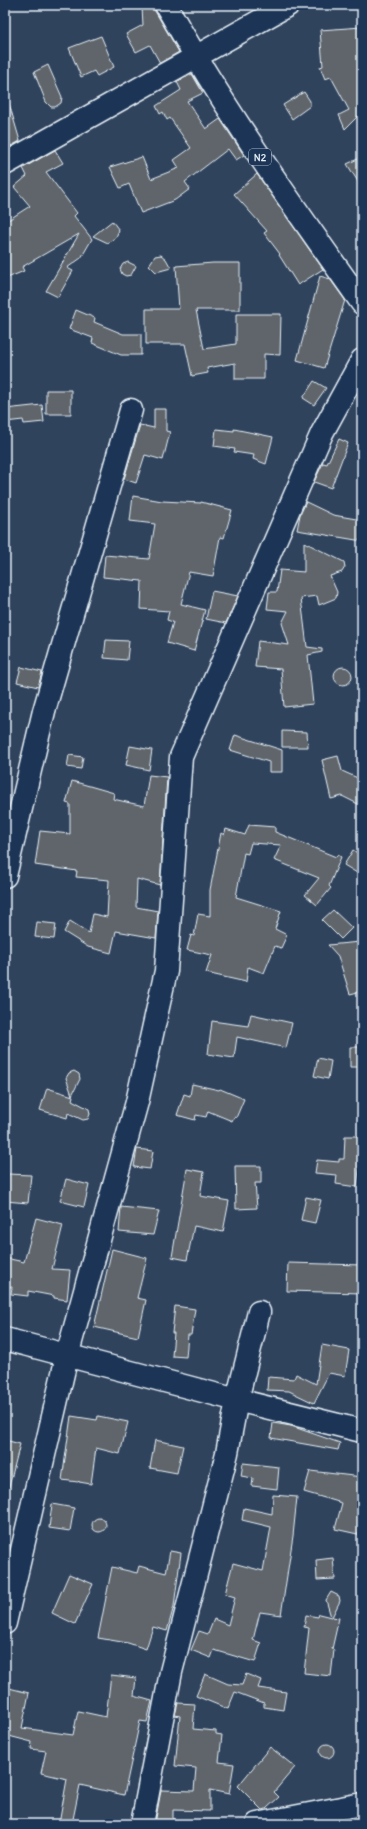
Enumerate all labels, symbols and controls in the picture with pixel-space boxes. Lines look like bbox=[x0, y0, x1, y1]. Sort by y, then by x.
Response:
road number: N2 bbox=[249, 149, 271, 165]

